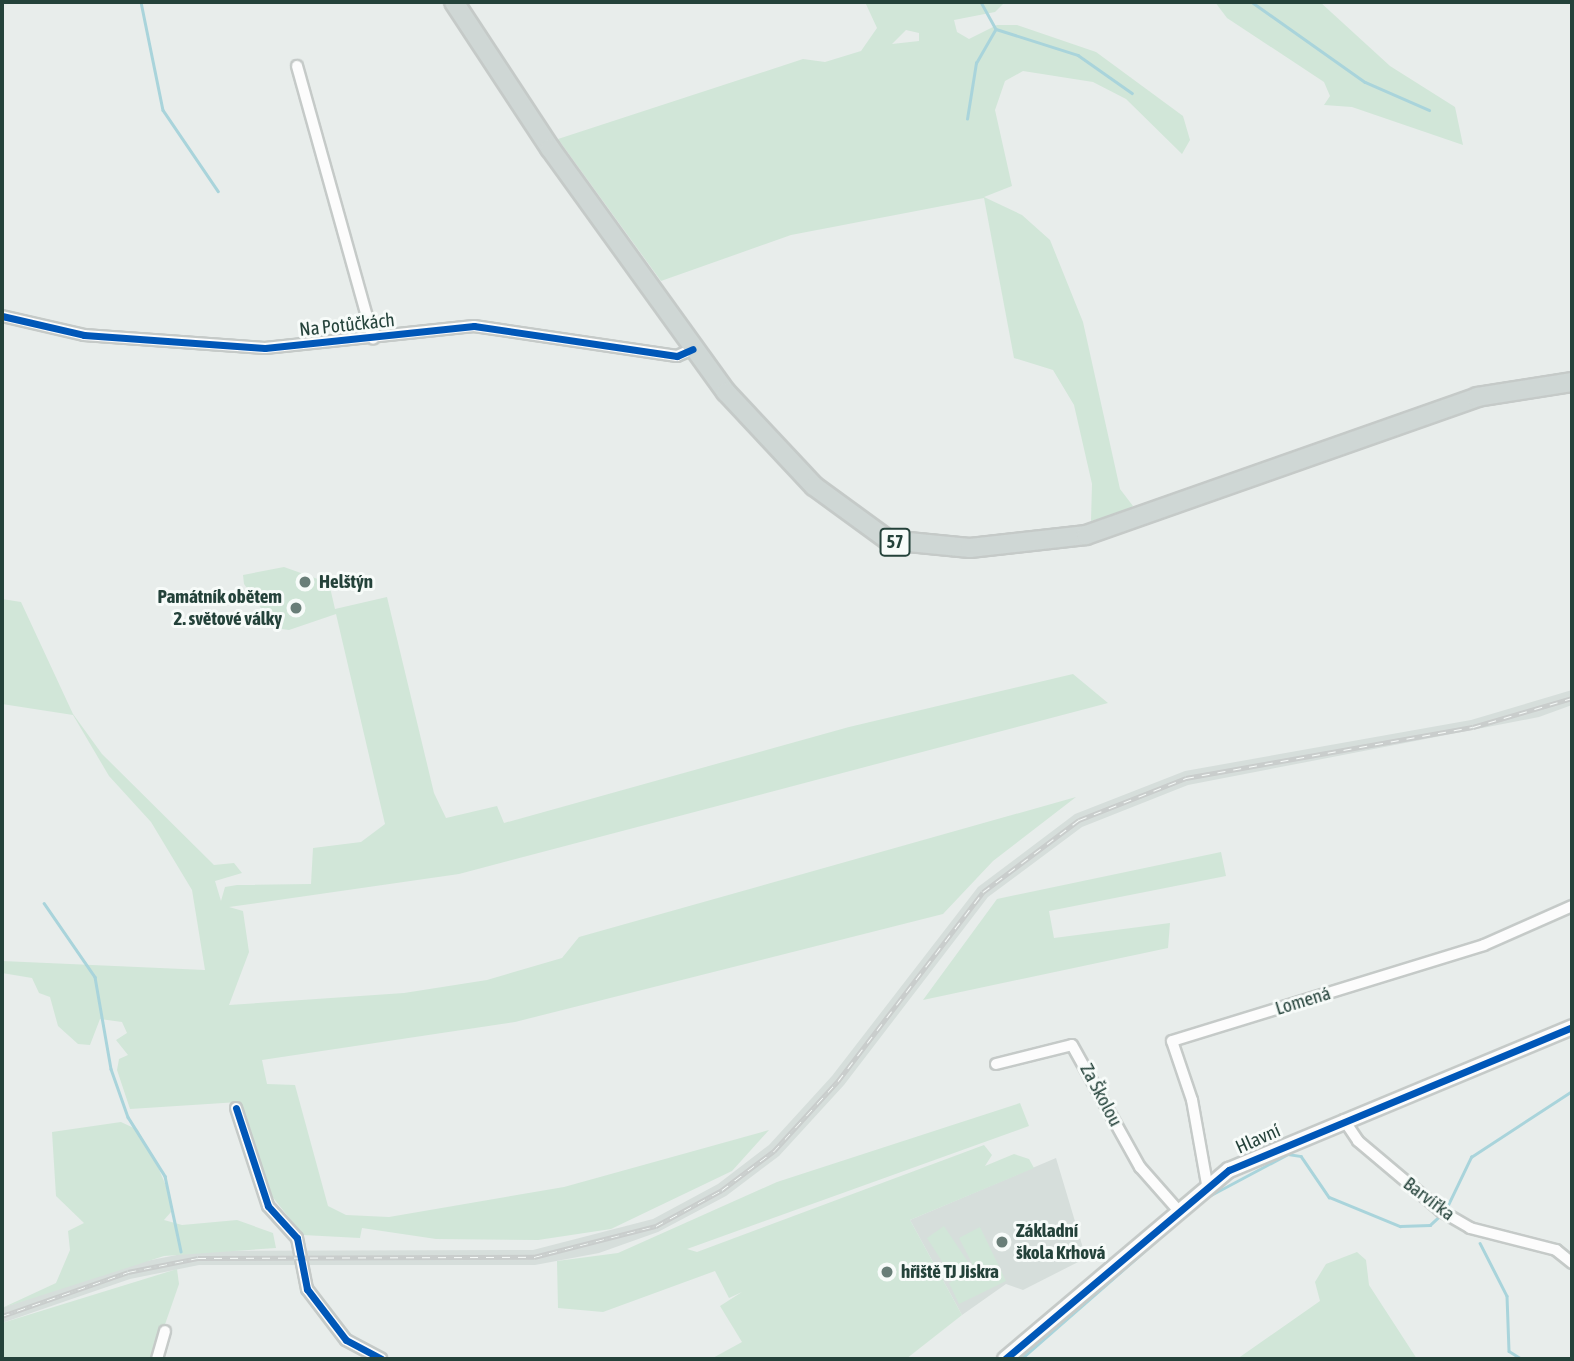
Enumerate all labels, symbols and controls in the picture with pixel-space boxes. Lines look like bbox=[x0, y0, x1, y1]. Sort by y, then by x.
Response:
street label: Na Potůčkách bbox=[298, 309, 396, 341]
road number: 57 bbox=[879, 528, 911, 556]
place label: Helštýn bbox=[319, 571, 373, 593]
marker: Helštýn bbox=[297, 574, 313, 590]
place label: Památník obětem 2. světové války bbox=[158, 586, 282, 630]
marker: Památník obětem 2. světové války bbox=[288, 600, 304, 616]
street label: Lomená bbox=[1273, 982, 1333, 1020]
street label: Za Školou bbox=[1075, 1060, 1127, 1130]
street label: Hlavní bbox=[1232, 1119, 1284, 1159]
street label: Barvířka bbox=[1399, 1172, 1459, 1226]
place label: Základní škola Krhová bbox=[1016, 1220, 1105, 1264]
marker: Základní škola Krhová bbox=[994, 1234, 1010, 1250]
place label: hřiště TJ Jiskra bbox=[901, 1261, 999, 1283]
marker: hřiště TJ Jiskra bbox=[879, 1264, 895, 1280]

